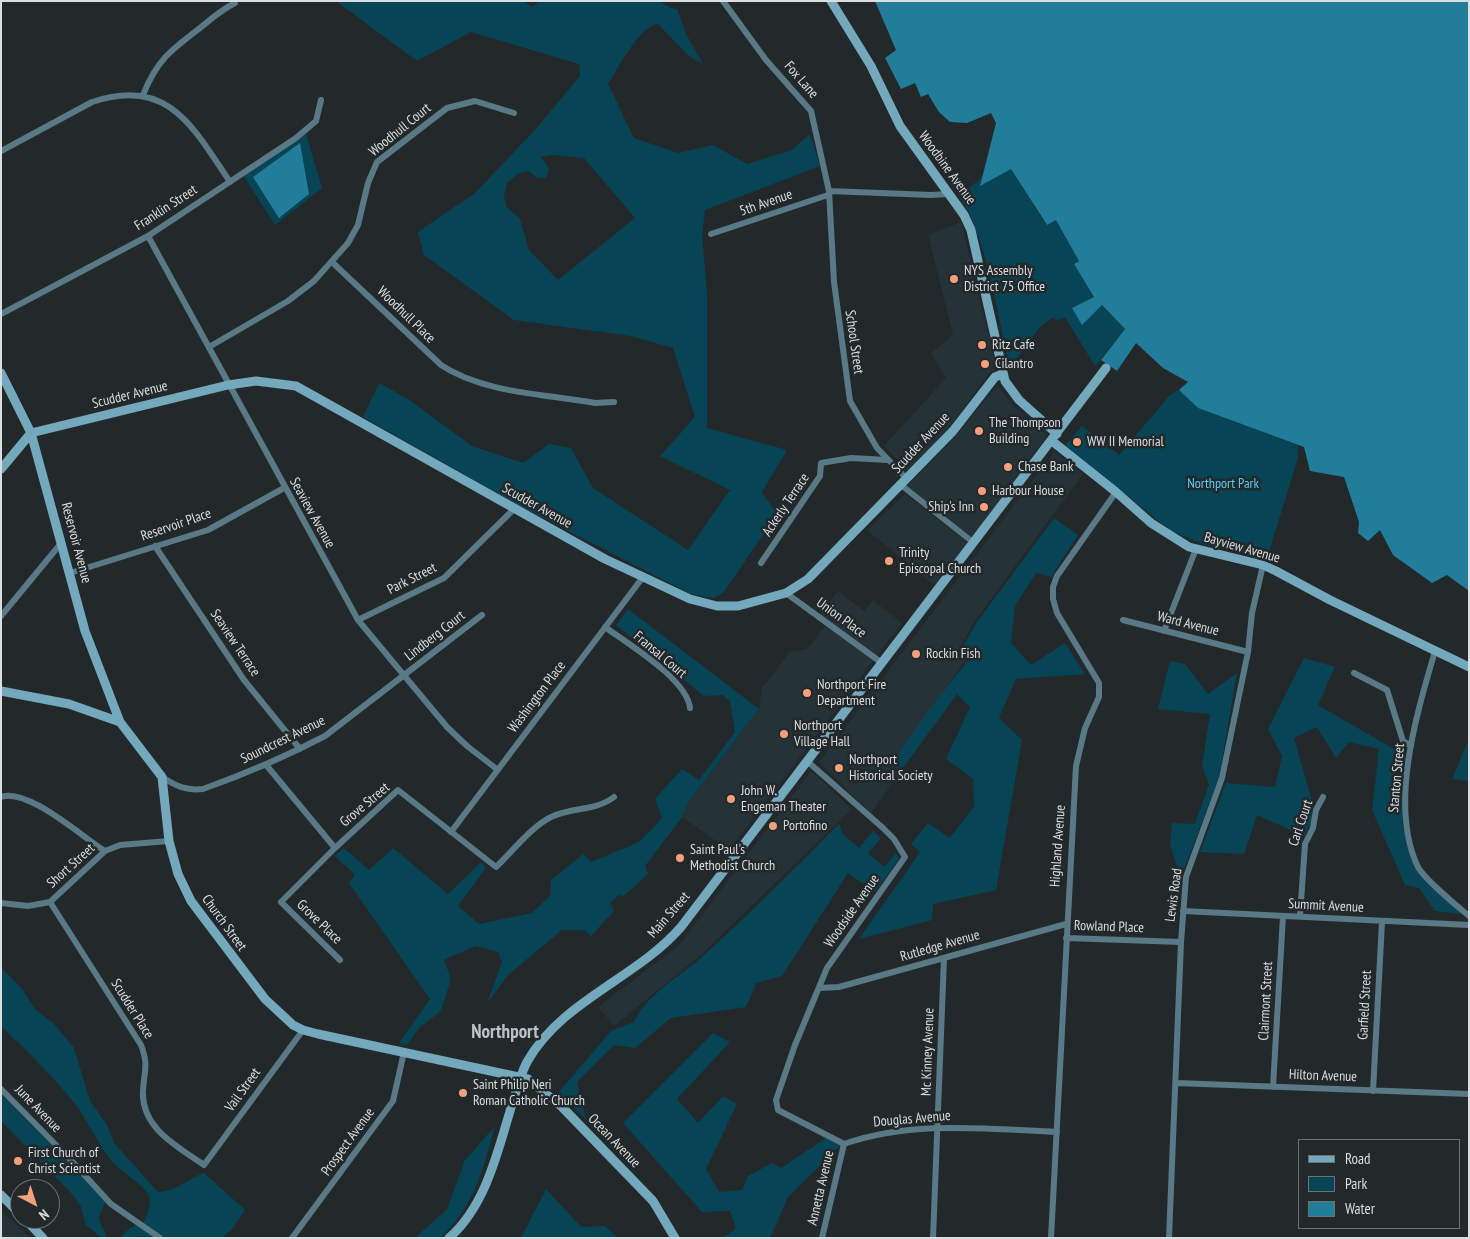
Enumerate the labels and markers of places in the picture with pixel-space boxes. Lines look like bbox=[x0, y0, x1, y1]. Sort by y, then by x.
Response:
place label: NYS Assembly District 75 Office bbox=[964, 263, 1045, 296]
marker: NYS Assembly District 75 Office bbox=[948, 273, 960, 285]
place label: Ritz Cafe bbox=[992, 337, 1035, 353]
marker: Ritz Cafe bbox=[976, 339, 988, 351]
place label: Cilantro bbox=[995, 356, 1033, 372]
marker: Cilantro bbox=[979, 358, 991, 370]
place label: The Thompson Building bbox=[989, 415, 1061, 448]
marker: The Thompson Building bbox=[973, 425, 985, 437]
place label: WW II Memorial bbox=[1087, 434, 1164, 450]
marker: WW II Memorial bbox=[1071, 436, 1083, 448]
place label: Chase Bank bbox=[1018, 459, 1073, 475]
marker: Chase Bank bbox=[1002, 461, 1014, 473]
place label: Harbour House bbox=[992, 483, 1064, 499]
marker: Harbour House bbox=[976, 485, 988, 497]
place label: Ship's Inn bbox=[928, 499, 974, 515]
marker: Ship's Inn bbox=[978, 501, 990, 513]
place label: Trinity Episcopal Church bbox=[899, 545, 981, 578]
marker: Trinity Episcopal Church bbox=[883, 555, 895, 567]
place label: Rockin Fish bbox=[926, 646, 981, 662]
marker: Rockin Fish bbox=[910, 648, 922, 660]
place label: Northport Fire Department bbox=[817, 677, 886, 710]
marker: Northport Fire Department bbox=[801, 687, 813, 699]
place label: Northport Village Hall bbox=[794, 718, 850, 750]
marker: Northport Village Hall bbox=[778, 728, 790, 740]
place label: Northport Historical Society bbox=[849, 752, 933, 784]
marker: Northport Historical Society bbox=[833, 762, 845, 774]
place label: John W. Engeman Theater bbox=[741, 783, 826, 816]
marker: John W. Engeman Theater bbox=[725, 793, 737, 805]
place label: Portofino bbox=[783, 818, 827, 834]
marker: Portofino bbox=[767, 820, 779, 832]
place label: Saint Paul's Methodist Church bbox=[690, 842, 775, 874]
marker: Saint Paul's Methodist Church bbox=[674, 852, 686, 864]
place label: Saint Philip Neri Roman Catholic Church bbox=[473, 1077, 585, 1110]
marker: Saint Philip Neri Roman Catholic Church bbox=[457, 1087, 469, 1099]
place label: First Church of Christ Scientist bbox=[28, 1145, 100, 1178]
marker: First Church of Christ Scientist bbox=[12, 1155, 24, 1167]

